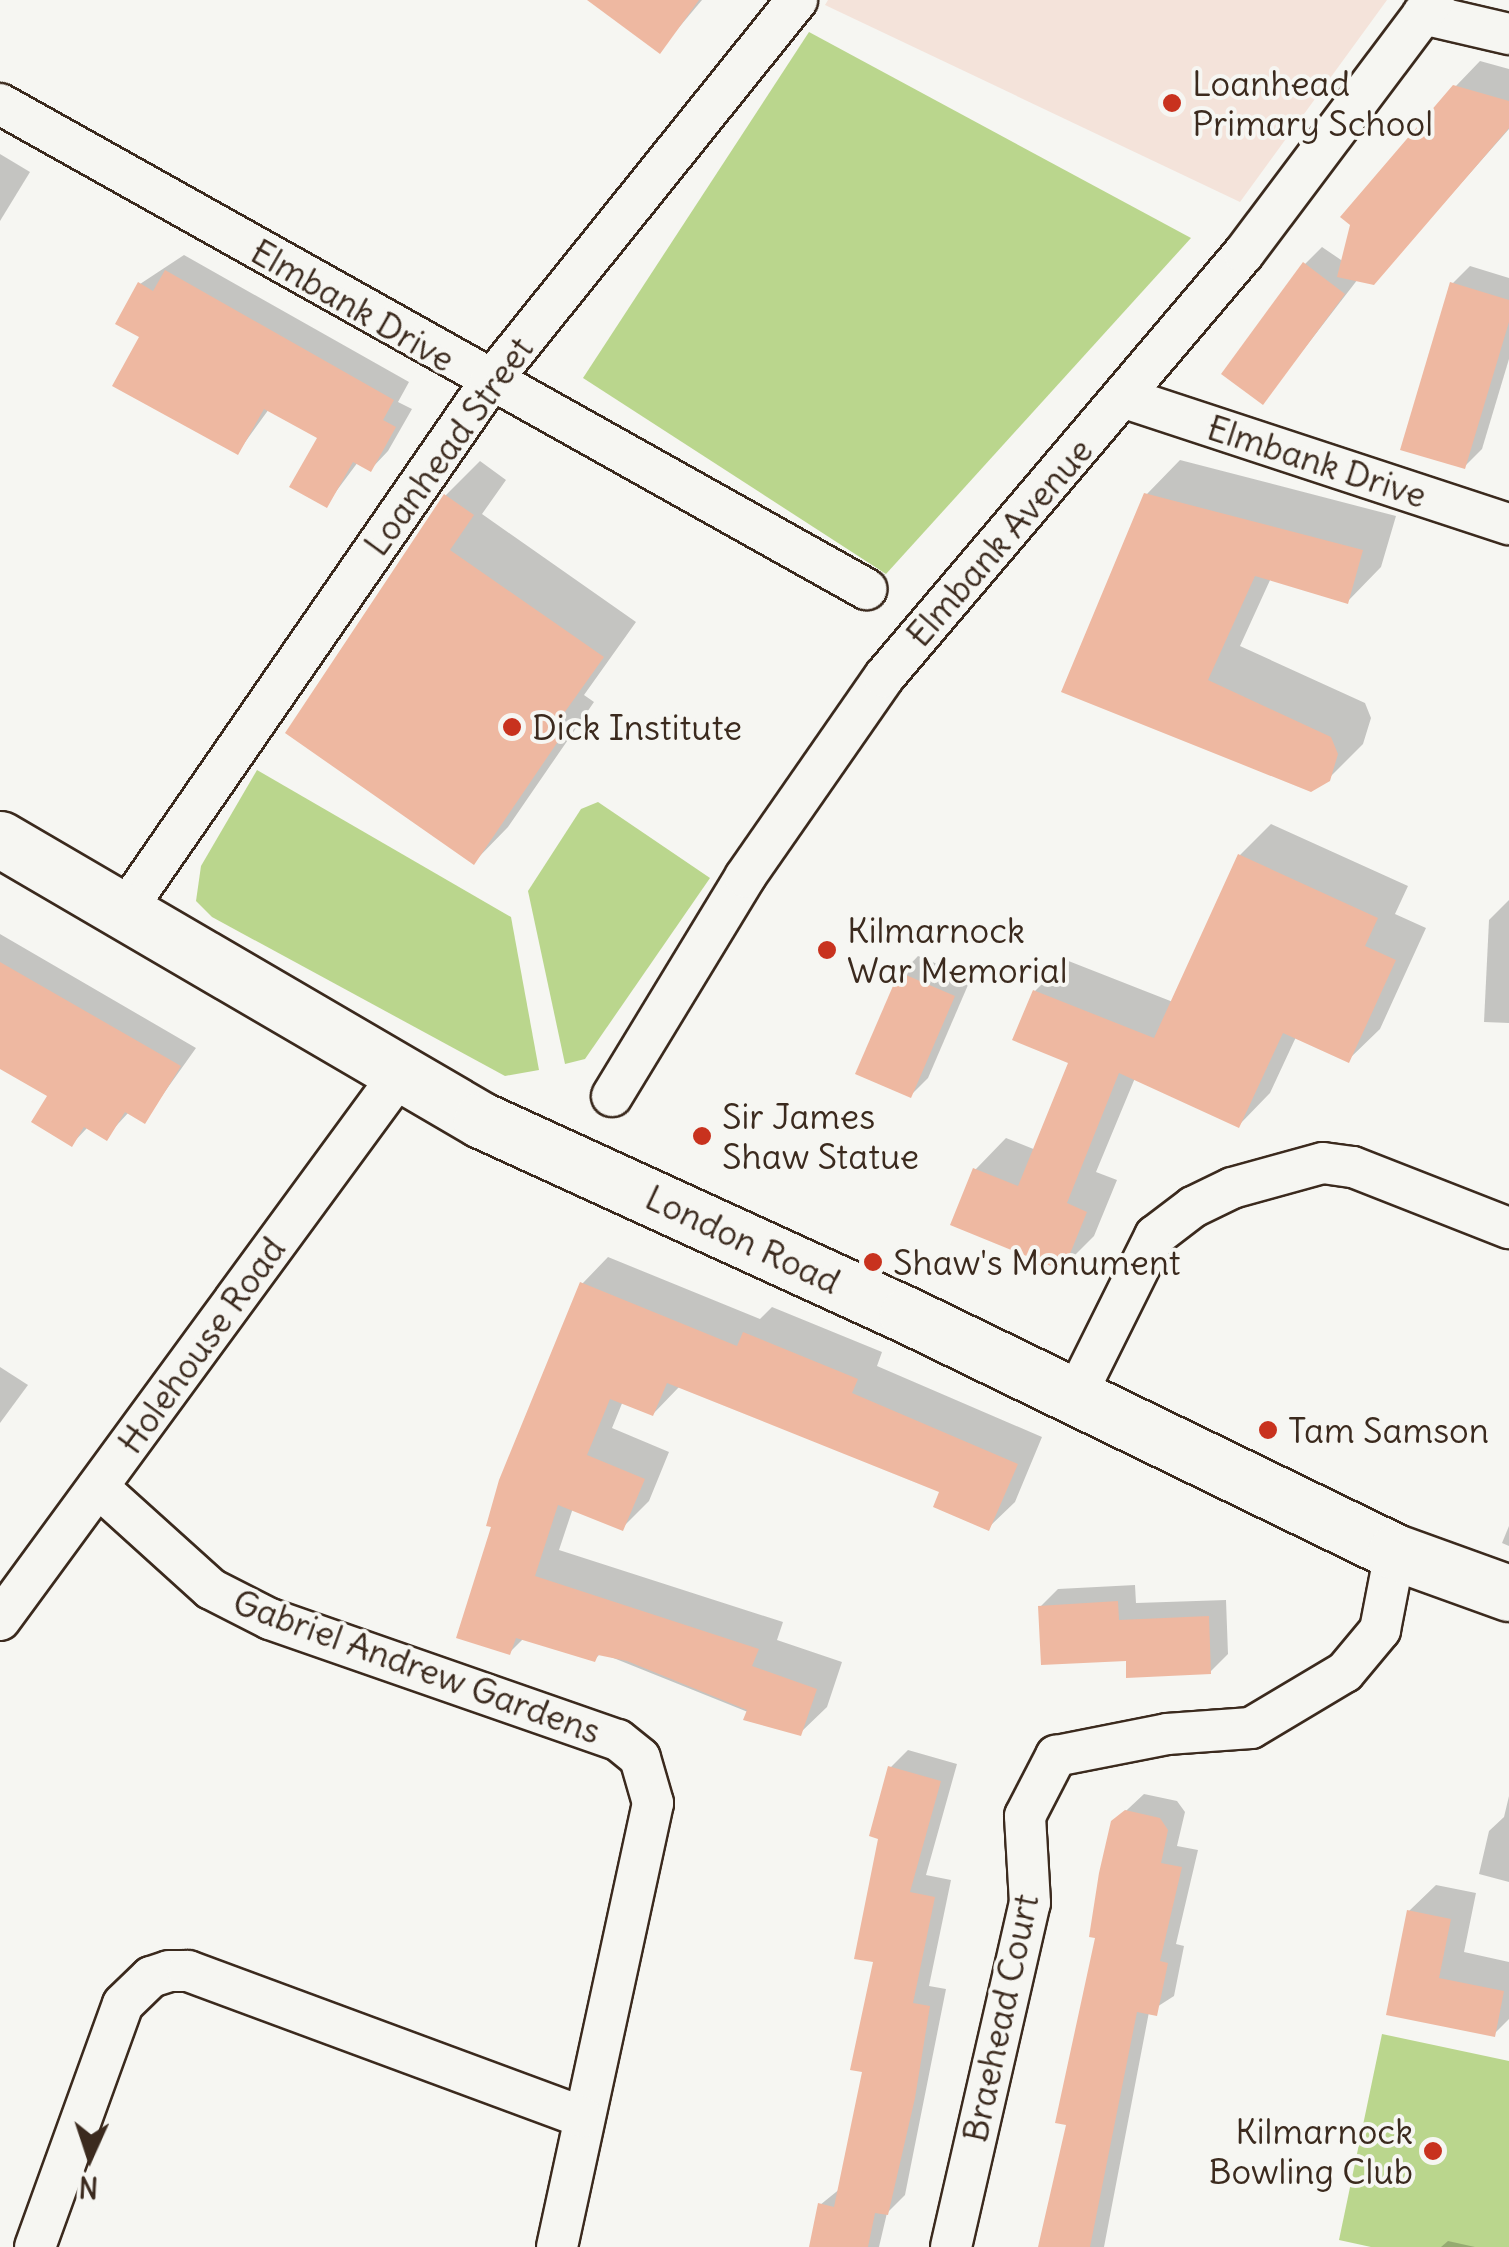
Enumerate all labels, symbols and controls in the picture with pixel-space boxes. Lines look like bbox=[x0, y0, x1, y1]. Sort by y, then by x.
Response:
place label: Loanhead Primary School bbox=[1192, 62, 1433, 144]
marker: Loanhead Primary School bbox=[1161, 92, 1183, 114]
street label: Elmbank Drive bbox=[244, 230, 462, 380]
street label: Loanhead Street bbox=[355, 329, 541, 563]
street label: Elmbank Drive bbox=[1202, 406, 1432, 516]
street label: Elmbank Avenue bbox=[897, 429, 1101, 655]
place label: Dick Institute bbox=[532, 706, 742, 748]
marker: Dick Institute bbox=[501, 716, 523, 738]
place label: Kilmarnock War Memorial bbox=[847, 909, 1068, 991]
marker: Kilmarnock War Memorial bbox=[816, 939, 838, 961]
place label: Sir James Shaw Statue bbox=[722, 1095, 919, 1177]
marker: Sir James Shaw Statue bbox=[691, 1125, 713, 1147]
street label: London Road bbox=[639, 1176, 847, 1302]
street label: Holehouse Road bbox=[108, 1229, 294, 1461]
place label: Shaw's Monument bbox=[893, 1241, 1181, 1283]
marker: Shaw's Monument bbox=[862, 1251, 884, 1273]
place label: Tam Samson bbox=[1288, 1409, 1489, 1451]
marker: Tam Samson bbox=[1257, 1419, 1279, 1441]
street label: Gabriel Andrew Gardens bbox=[228, 1580, 606, 1752]
street label: Braehead Court bbox=[953, 1890, 1047, 2146]
north arrow bbox=[40, 2107, 140, 2207]
place label: Kilmarnock Bowling Club bbox=[1208, 2110, 1413, 2192]
marker: Kilmarnock Bowling Club bbox=[1422, 2140, 1444, 2162]
text: N bbox=[78, 2168, 99, 2205]

